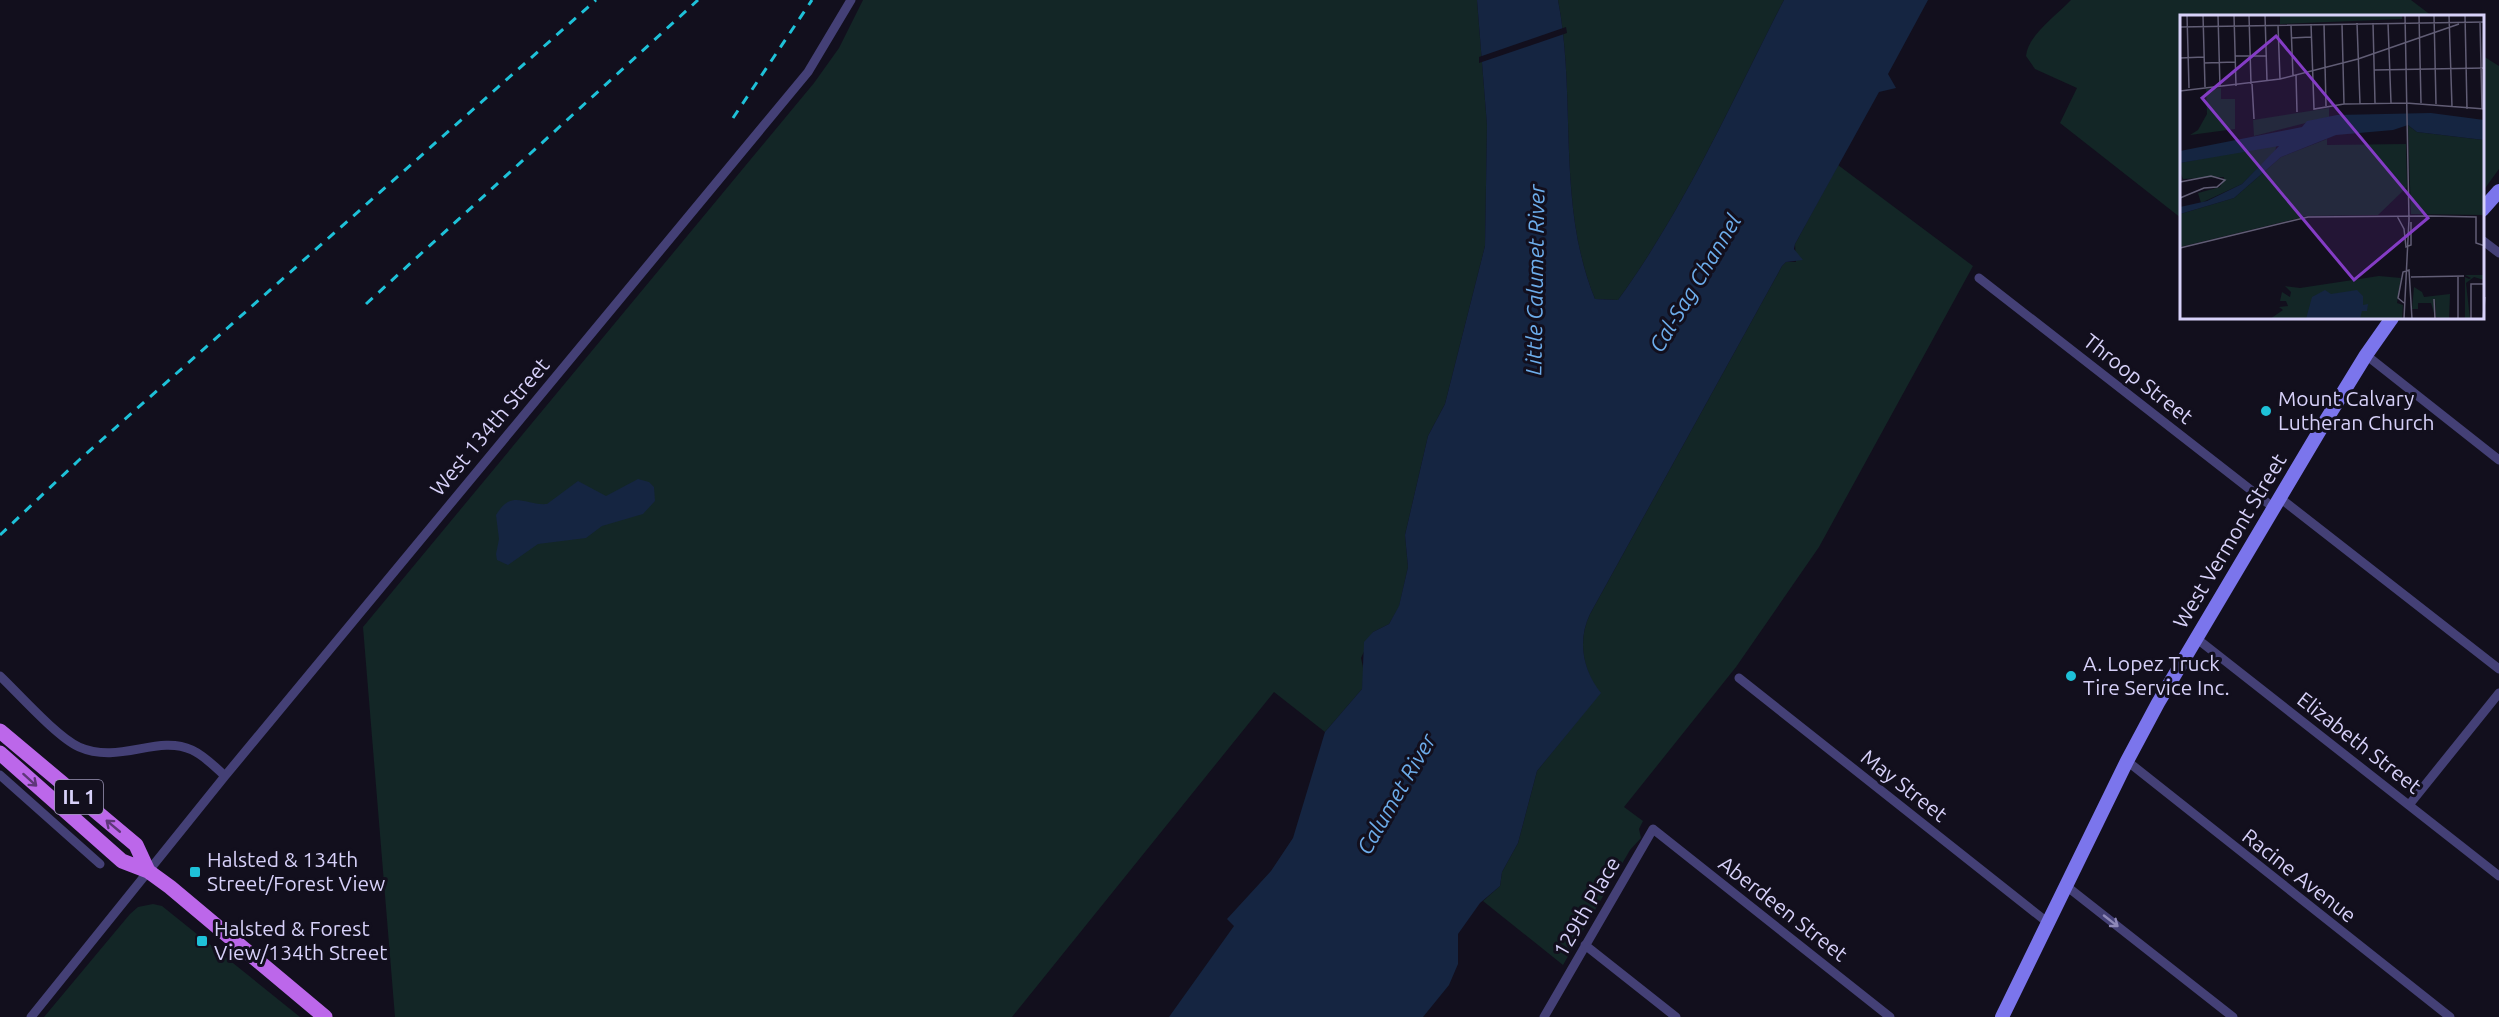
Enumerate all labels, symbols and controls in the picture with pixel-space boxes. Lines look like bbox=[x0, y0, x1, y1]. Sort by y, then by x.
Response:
inset map bbox=[2180, 15, 2484, 320]
water label: Little Calumet River bbox=[1520, 184, 1549, 376]
water label: Cal-Sag Channel bbox=[1643, 209, 1746, 356]
street label: Throop Street bbox=[2079, 328, 2198, 428]
street label: West 134th Street bbox=[425, 353, 554, 500]
place label: Mount Calvary Lutheran Church bbox=[2278, 386, 2435, 434]
marker: Mount Calvary Lutheran Church bbox=[2259, 404, 2273, 418]
street label: West Vermont Street bbox=[2168, 449, 2291, 632]
place label: A. Lopez Truck Tire Service Inc. bbox=[2083, 651, 2230, 699]
marker: A. Lopez Truck Tire Service Inc. bbox=[2064, 669, 2078, 683]
street label: Elizabeth Street bbox=[2293, 686, 2426, 798]
water label: Calumet River bbox=[1351, 728, 1440, 858]
street label: May Street bbox=[1857, 744, 1952, 826]
one-way arrow bbox=[22, 773, 37, 787]
road number: IL 1 bbox=[55, 780, 103, 814]
one-way arrow bbox=[106, 819, 121, 833]
street label: Racine Avenue bbox=[2238, 823, 2361, 927]
place label: Halsted & 134th Street/Forest View bbox=[207, 847, 385, 895]
street label: Aberdeen Street bbox=[1715, 851, 1853, 966]
street label: 129th Place bbox=[1548, 853, 1624, 960]
marker: Halsted & 134th Street/Forest View bbox=[188, 865, 202, 879]
one-way arrow bbox=[2103, 915, 2119, 928]
place label: Halsted & Forest View/134th Street bbox=[214, 916, 388, 964]
marker: Halsted & Forest View/134th Street bbox=[195, 934, 209, 948]

